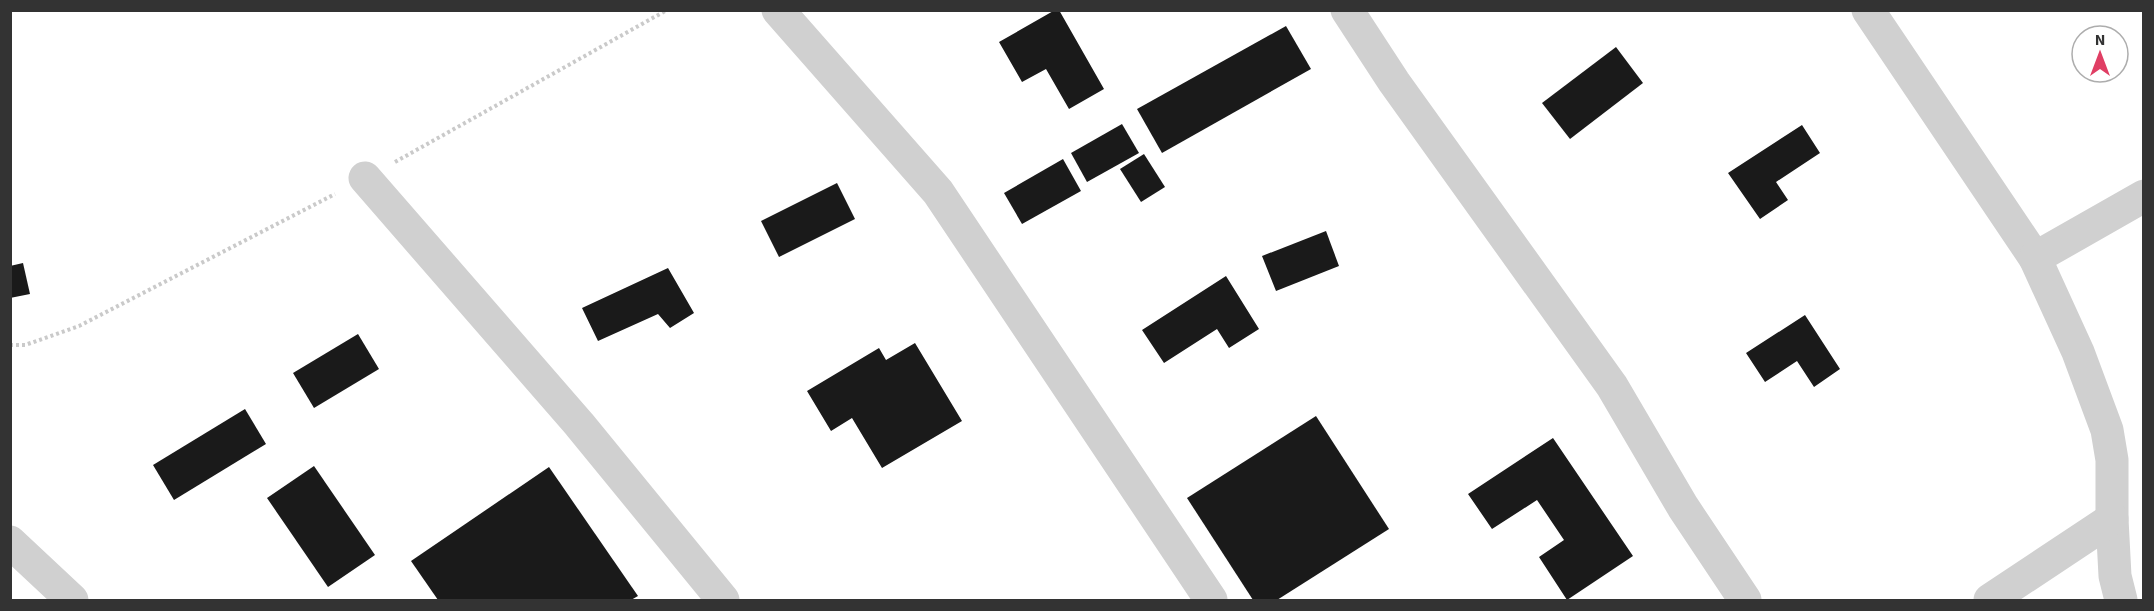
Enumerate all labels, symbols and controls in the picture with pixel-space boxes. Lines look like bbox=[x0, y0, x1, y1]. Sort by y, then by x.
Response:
north arrow bbox=[2070, 24, 2130, 84]
text: N bbox=[2095, 29, 2105, 51]

